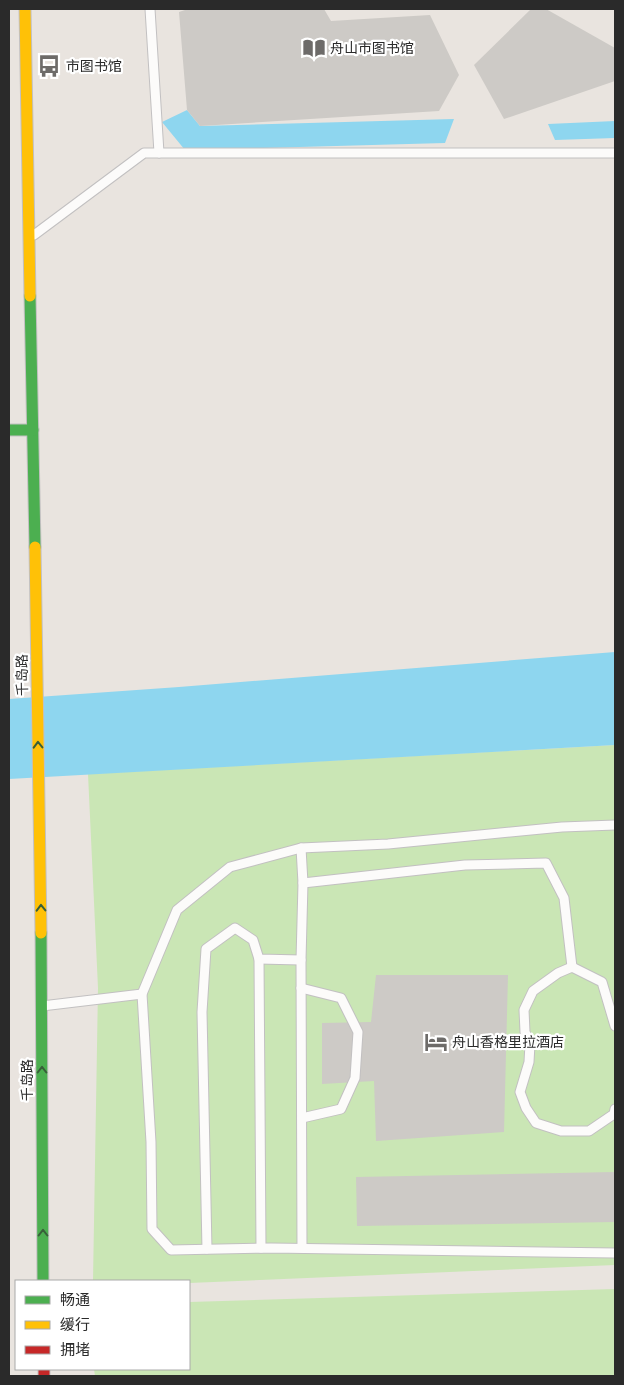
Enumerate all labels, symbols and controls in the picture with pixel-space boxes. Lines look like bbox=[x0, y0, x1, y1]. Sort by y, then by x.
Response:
library icon: 舟山市图书馆 bbox=[301, 35, 327, 61]
place label: 舟山市图书馆 bbox=[330, 39, 414, 57]
bus stop icon: 市图书馆 bbox=[36, 53, 62, 79]
place label: 市图书馆 bbox=[66, 57, 122, 75]
street label: 千岛路 bbox=[13, 654, 31, 696]
one-way arrow bbox=[33, 741, 43, 748]
one-way arrow bbox=[36, 903, 46, 911]
hotel icon: 舟山香格里拉酒店 bbox=[423, 1029, 449, 1055]
place label: 舟山香格里拉酒店 bbox=[452, 1033, 564, 1051]
street label: 千岛路 bbox=[18, 1059, 36, 1101]
one-way arrow bbox=[37, 1066, 47, 1074]
one-way arrow bbox=[38, 1228, 48, 1236]
legend bbox=[15, 1280, 190, 1370]
text: 畅通 bbox=[60, 1290, 90, 1309]
text: 缓行 bbox=[60, 1315, 90, 1334]
text: 拥堵 bbox=[60, 1340, 90, 1359]

